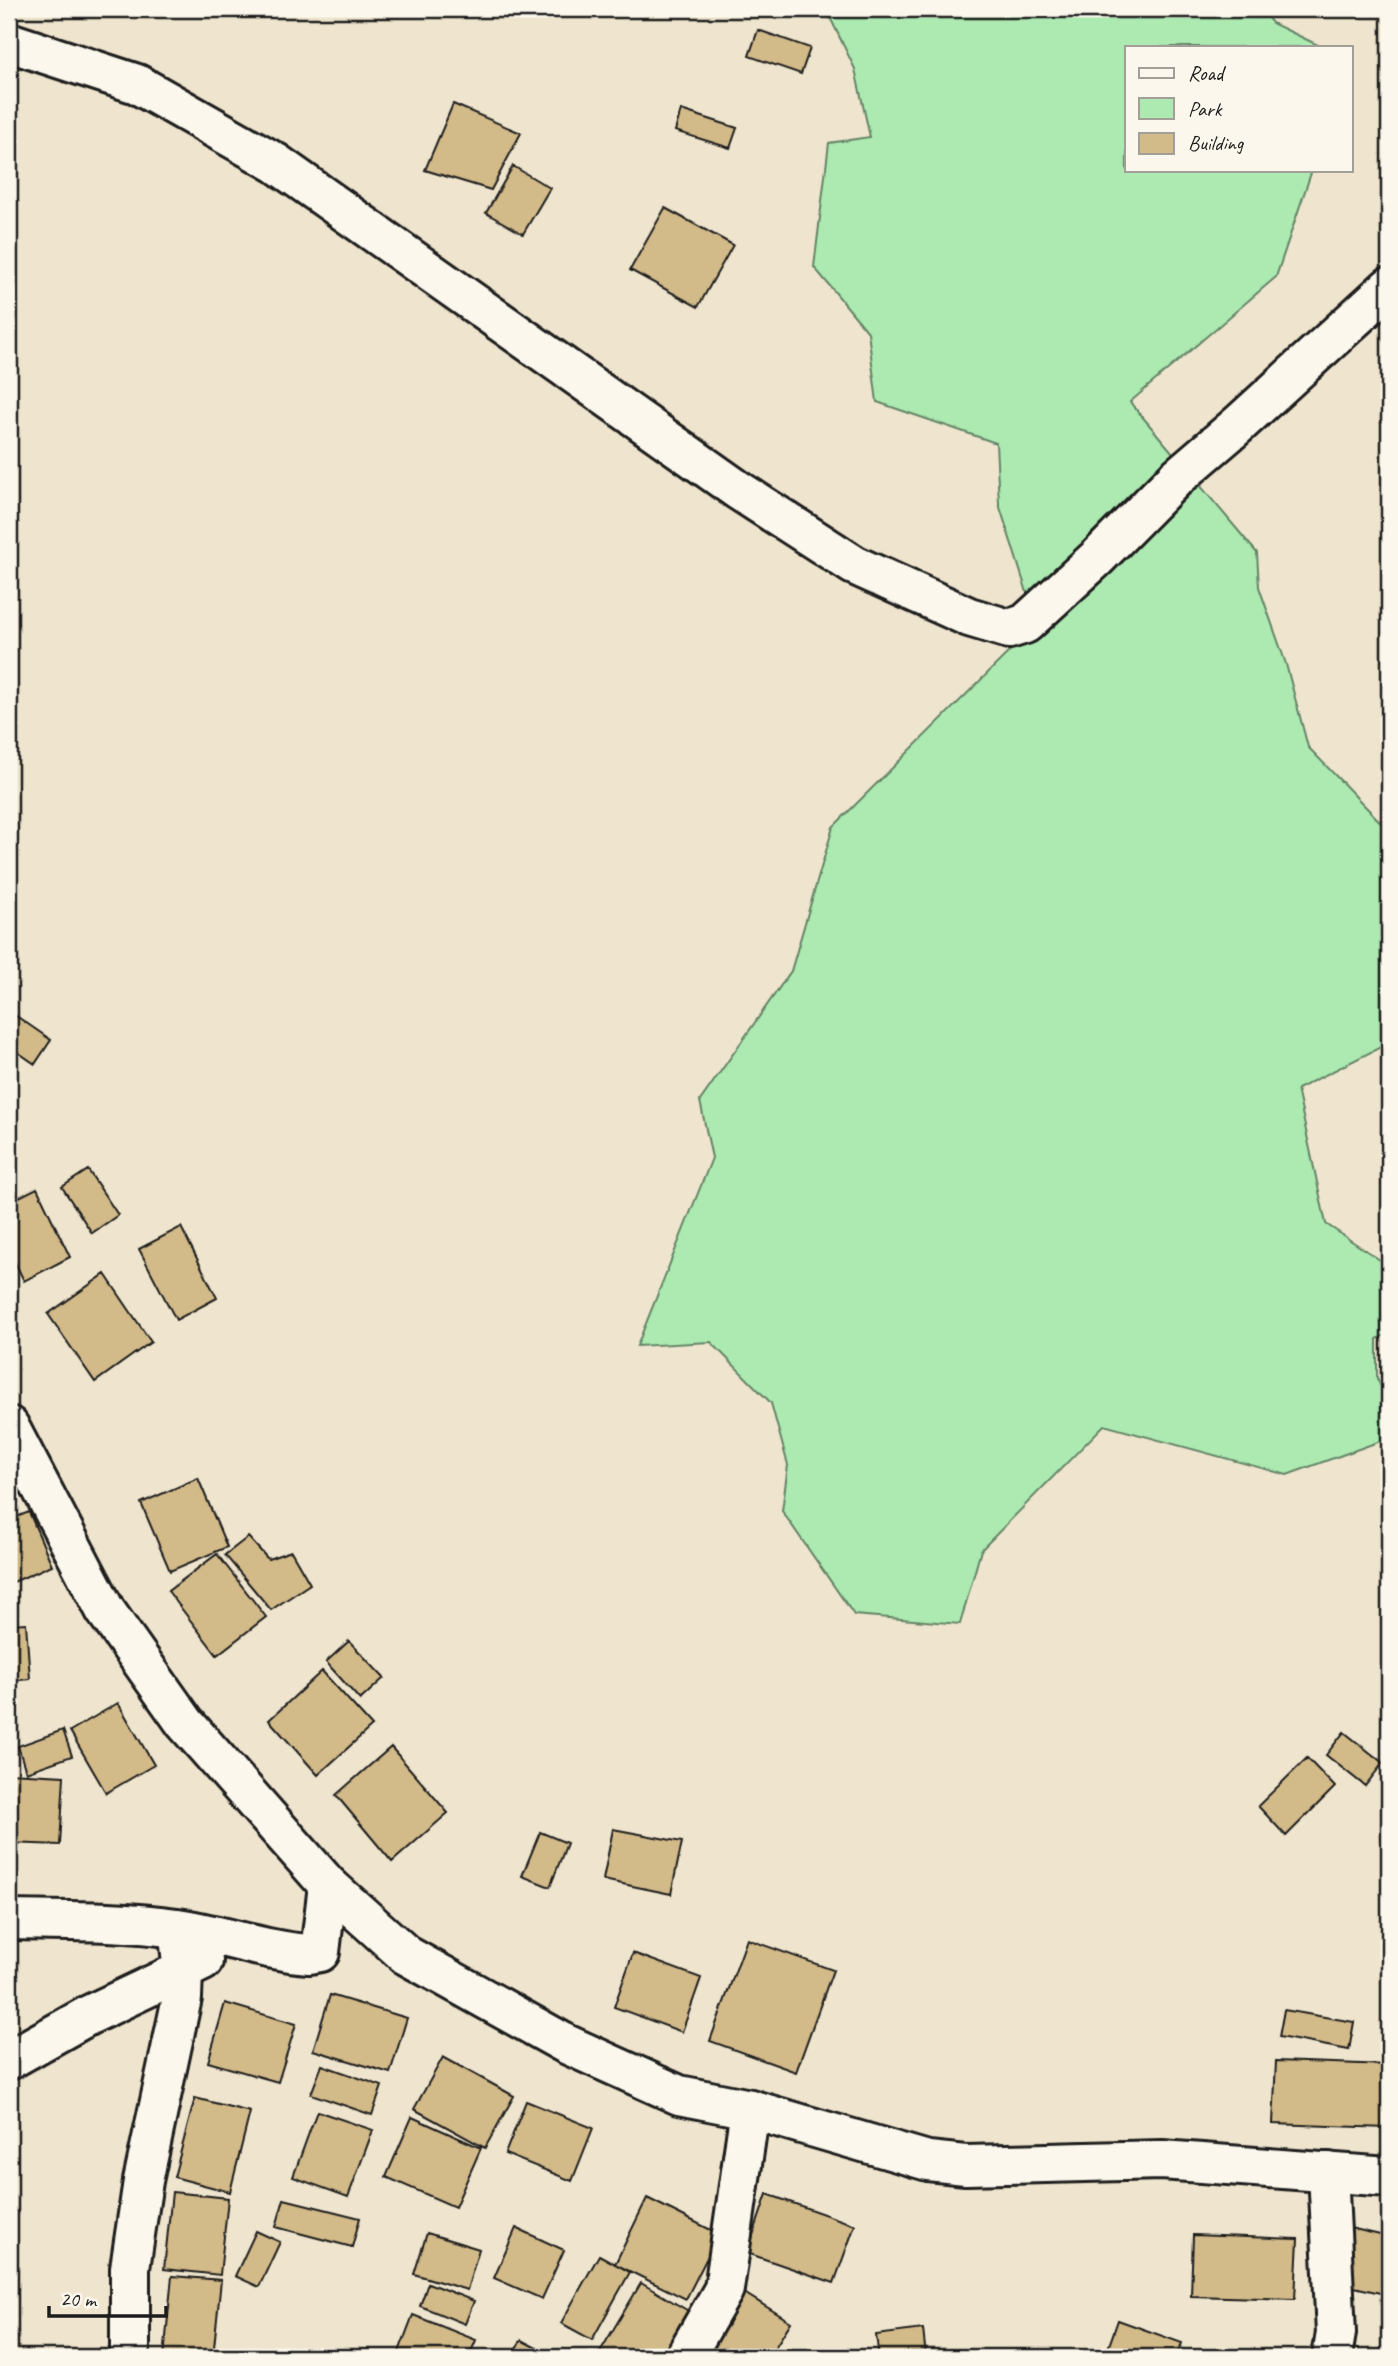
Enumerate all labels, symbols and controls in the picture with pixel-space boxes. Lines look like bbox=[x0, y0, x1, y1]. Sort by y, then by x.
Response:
legend bbox=[1125, 46, 1352, 172]
text: Road bbox=[1188, 60, 1227, 86]
text: Park bbox=[1188, 96, 1223, 122]
text: Building bbox=[1188, 130, 1245, 156]
scale bar bbox=[49, 2275, 166, 2319]
text: 20 m bbox=[60, 2286, 98, 2312]

